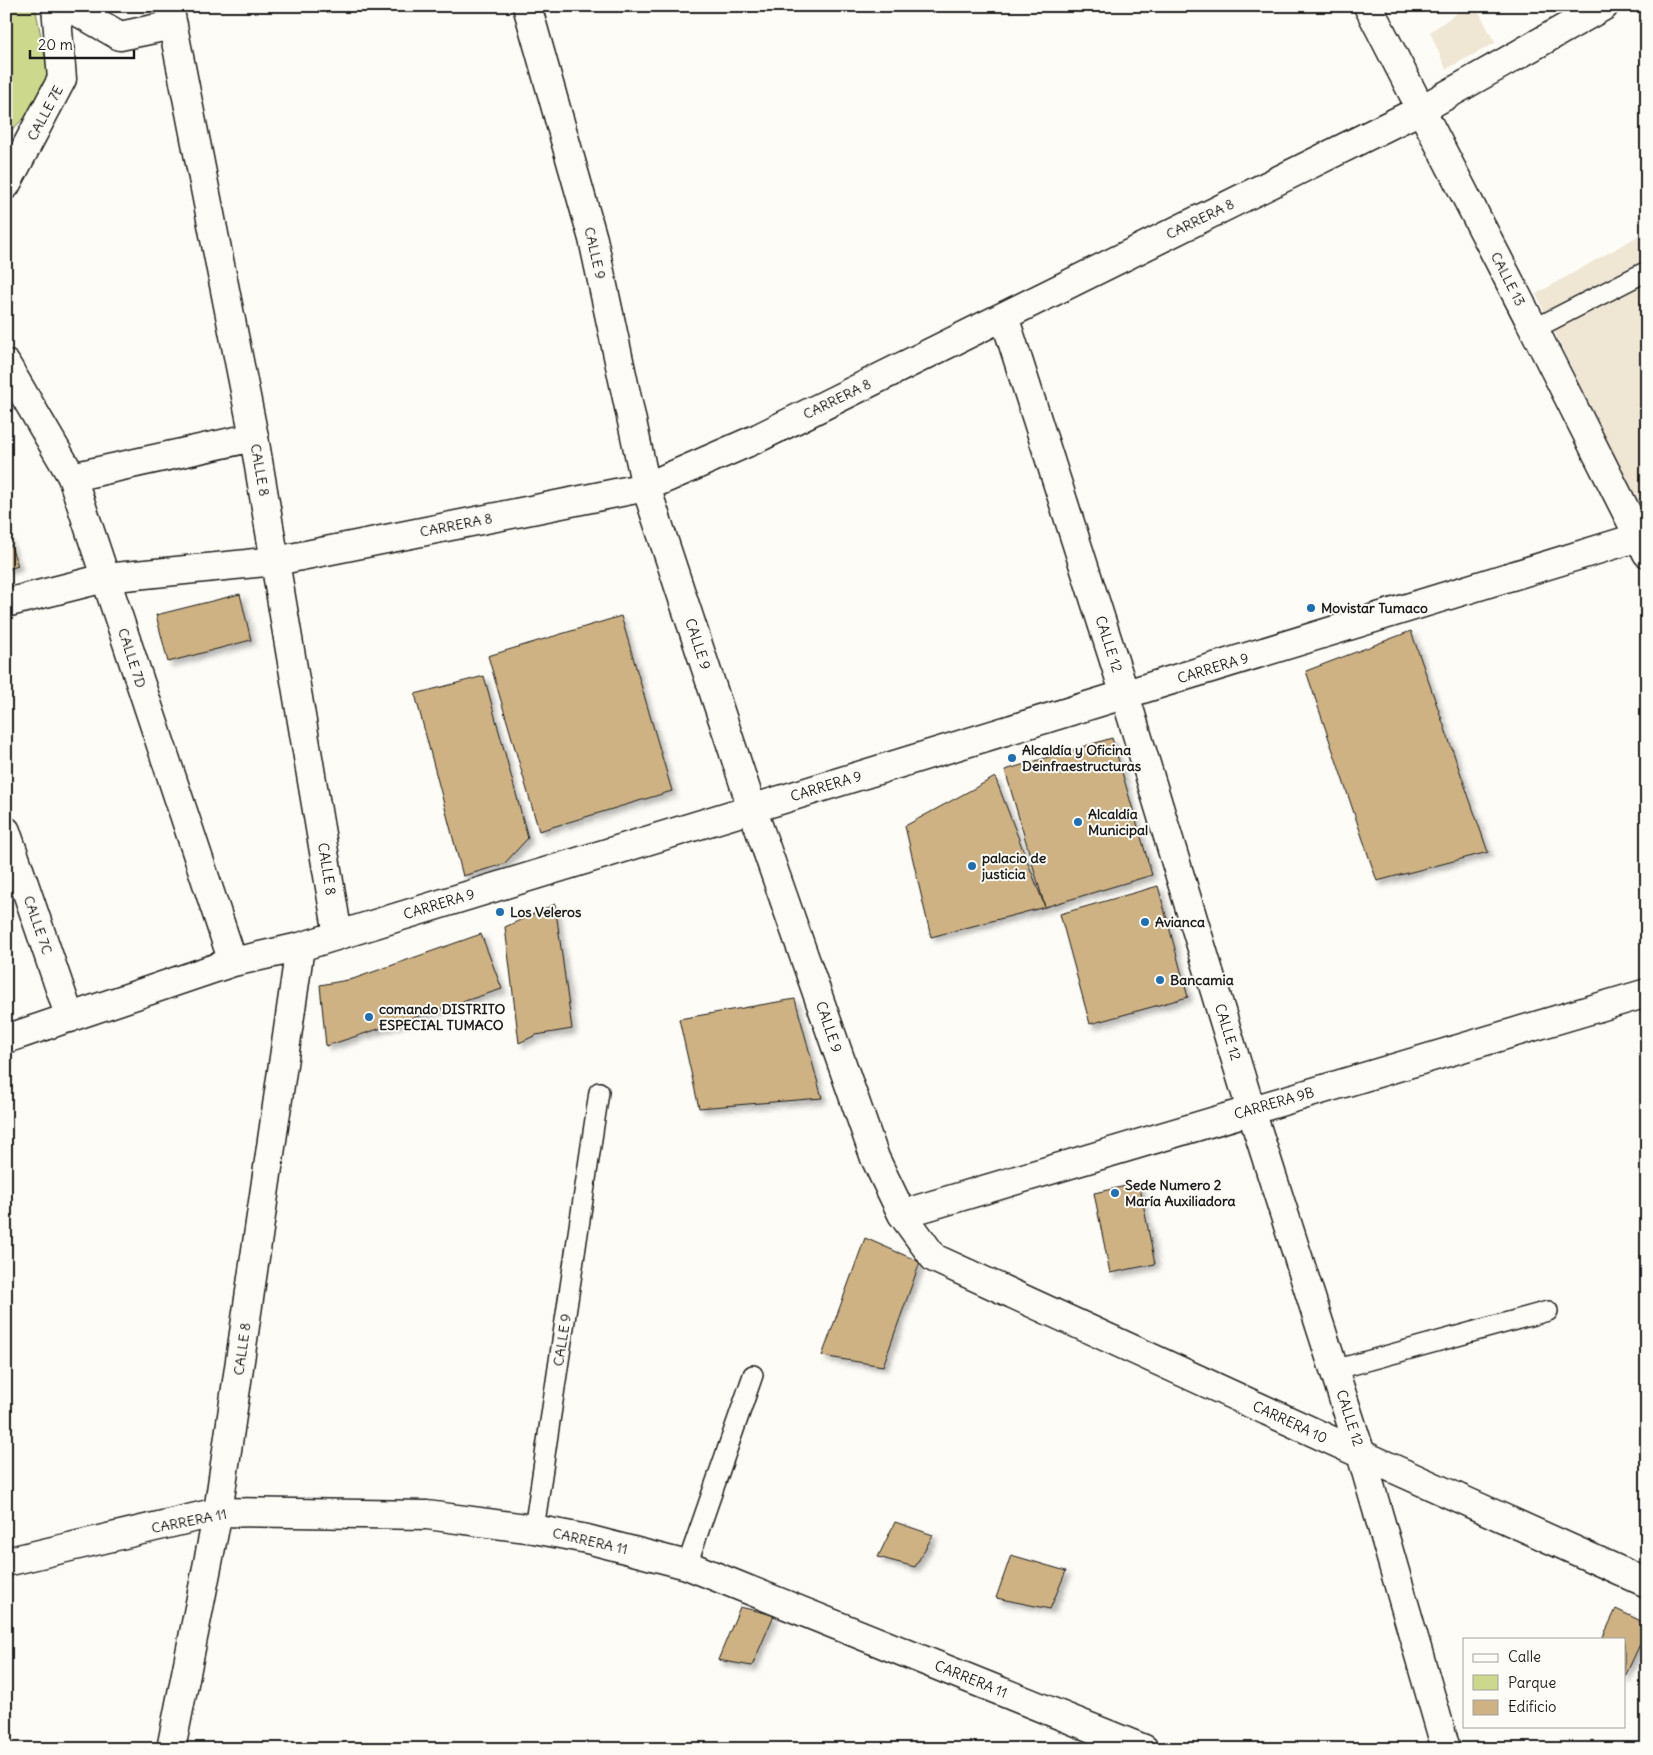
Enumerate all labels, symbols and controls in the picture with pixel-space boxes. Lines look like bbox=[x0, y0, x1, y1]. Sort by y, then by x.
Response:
scale bar bbox=[30, 28, 134, 60]
text: 20 m bbox=[38, 35, 73, 54]
street label: CALLE 7E bbox=[23, 82, 67, 144]
street label: CARRERA 8 bbox=[1163, 195, 1237, 243]
street label: CALLE 9 bbox=[580, 225, 610, 281]
street label: CALLE 13 bbox=[1487, 249, 1529, 309]
street label: CARRERA 8 bbox=[800, 375, 874, 423]
street label: CALLE 8 bbox=[247, 442, 273, 498]
street label: CARRERA 8 bbox=[418, 509, 494, 541]
place label: Movistar Tumaco bbox=[1321, 599, 1428, 617]
marker: Movistar Tumaco bbox=[1305, 602, 1317, 614]
street label: CALLE 12 bbox=[1091, 614, 1127, 675]
street label: CALLE 9 bbox=[681, 616, 715, 672]
street label: CALLE 7D bbox=[114, 626, 150, 690]
street label: CARRERA 9 bbox=[1175, 649, 1251, 687]
place label: Alcaldía y Oficina Deinfraestructuras bbox=[1022, 741, 1142, 775]
marker: Alcaldía y Oficina Deinfraestructuras bbox=[1006, 752, 1018, 764]
street label: CARRERA 9 bbox=[788, 767, 864, 805]
place label: Alcaldía Municipal bbox=[1088, 805, 1148, 839]
marker: Alcaldía Municipal bbox=[1072, 816, 1084, 828]
street label: CALLE 8 bbox=[314, 841, 340, 897]
place label: palacio de justicia bbox=[981, 849, 1047, 883]
marker: palacio de justicia bbox=[966, 860, 978, 872]
street label: CARRERA 9 bbox=[401, 885, 477, 923]
street label: CALLE 7C bbox=[20, 893, 56, 957]
place label: Los Veleros bbox=[510, 903, 582, 921]
marker: Los Veleros bbox=[494, 906, 506, 918]
place label: Avianca bbox=[1155, 913, 1205, 931]
marker: Avianca bbox=[1139, 916, 1151, 928]
place label: Bancamia bbox=[1170, 971, 1234, 989]
marker: Bancamia bbox=[1154, 974, 1166, 986]
street label: CALLE 9 bbox=[812, 999, 846, 1055]
place label: comando DISTRITO ESPECIAL TUMACO bbox=[379, 1000, 505, 1034]
street label: CALLE 12 bbox=[1211, 1002, 1245, 1063]
marker: comando DISTRITO ESPECIAL TUMACO bbox=[363, 1011, 375, 1023]
street label: CARRERA 9B bbox=[1232, 1083, 1316, 1123]
place label: Sede Numero 2 María Auxiliadora bbox=[1125, 1176, 1235, 1210]
marker: Sede Numero 2 María Auxiliadora bbox=[1109, 1187, 1121, 1199]
street label: CALLE 9 bbox=[549, 1312, 575, 1368]
street label: CALLE 8 bbox=[229, 1321, 255, 1377]
street label: CALLE 12 bbox=[1332, 1388, 1368, 1449]
street label: CARRERA 10 bbox=[1250, 1397, 1330, 1447]
street label: CARRERA 11 bbox=[150, 1505, 228, 1537]
street label: CARRERA 11 bbox=[551, 1524, 629, 1558]
legend bbox=[1463, 1638, 1626, 1728]
text: Calle bbox=[1508, 1647, 1541, 1666]
street label: CARRERA 11 bbox=[932, 1656, 1010, 1702]
text: Parque bbox=[1508, 1673, 1556, 1692]
text: Edificio bbox=[1508, 1697, 1556, 1716]

